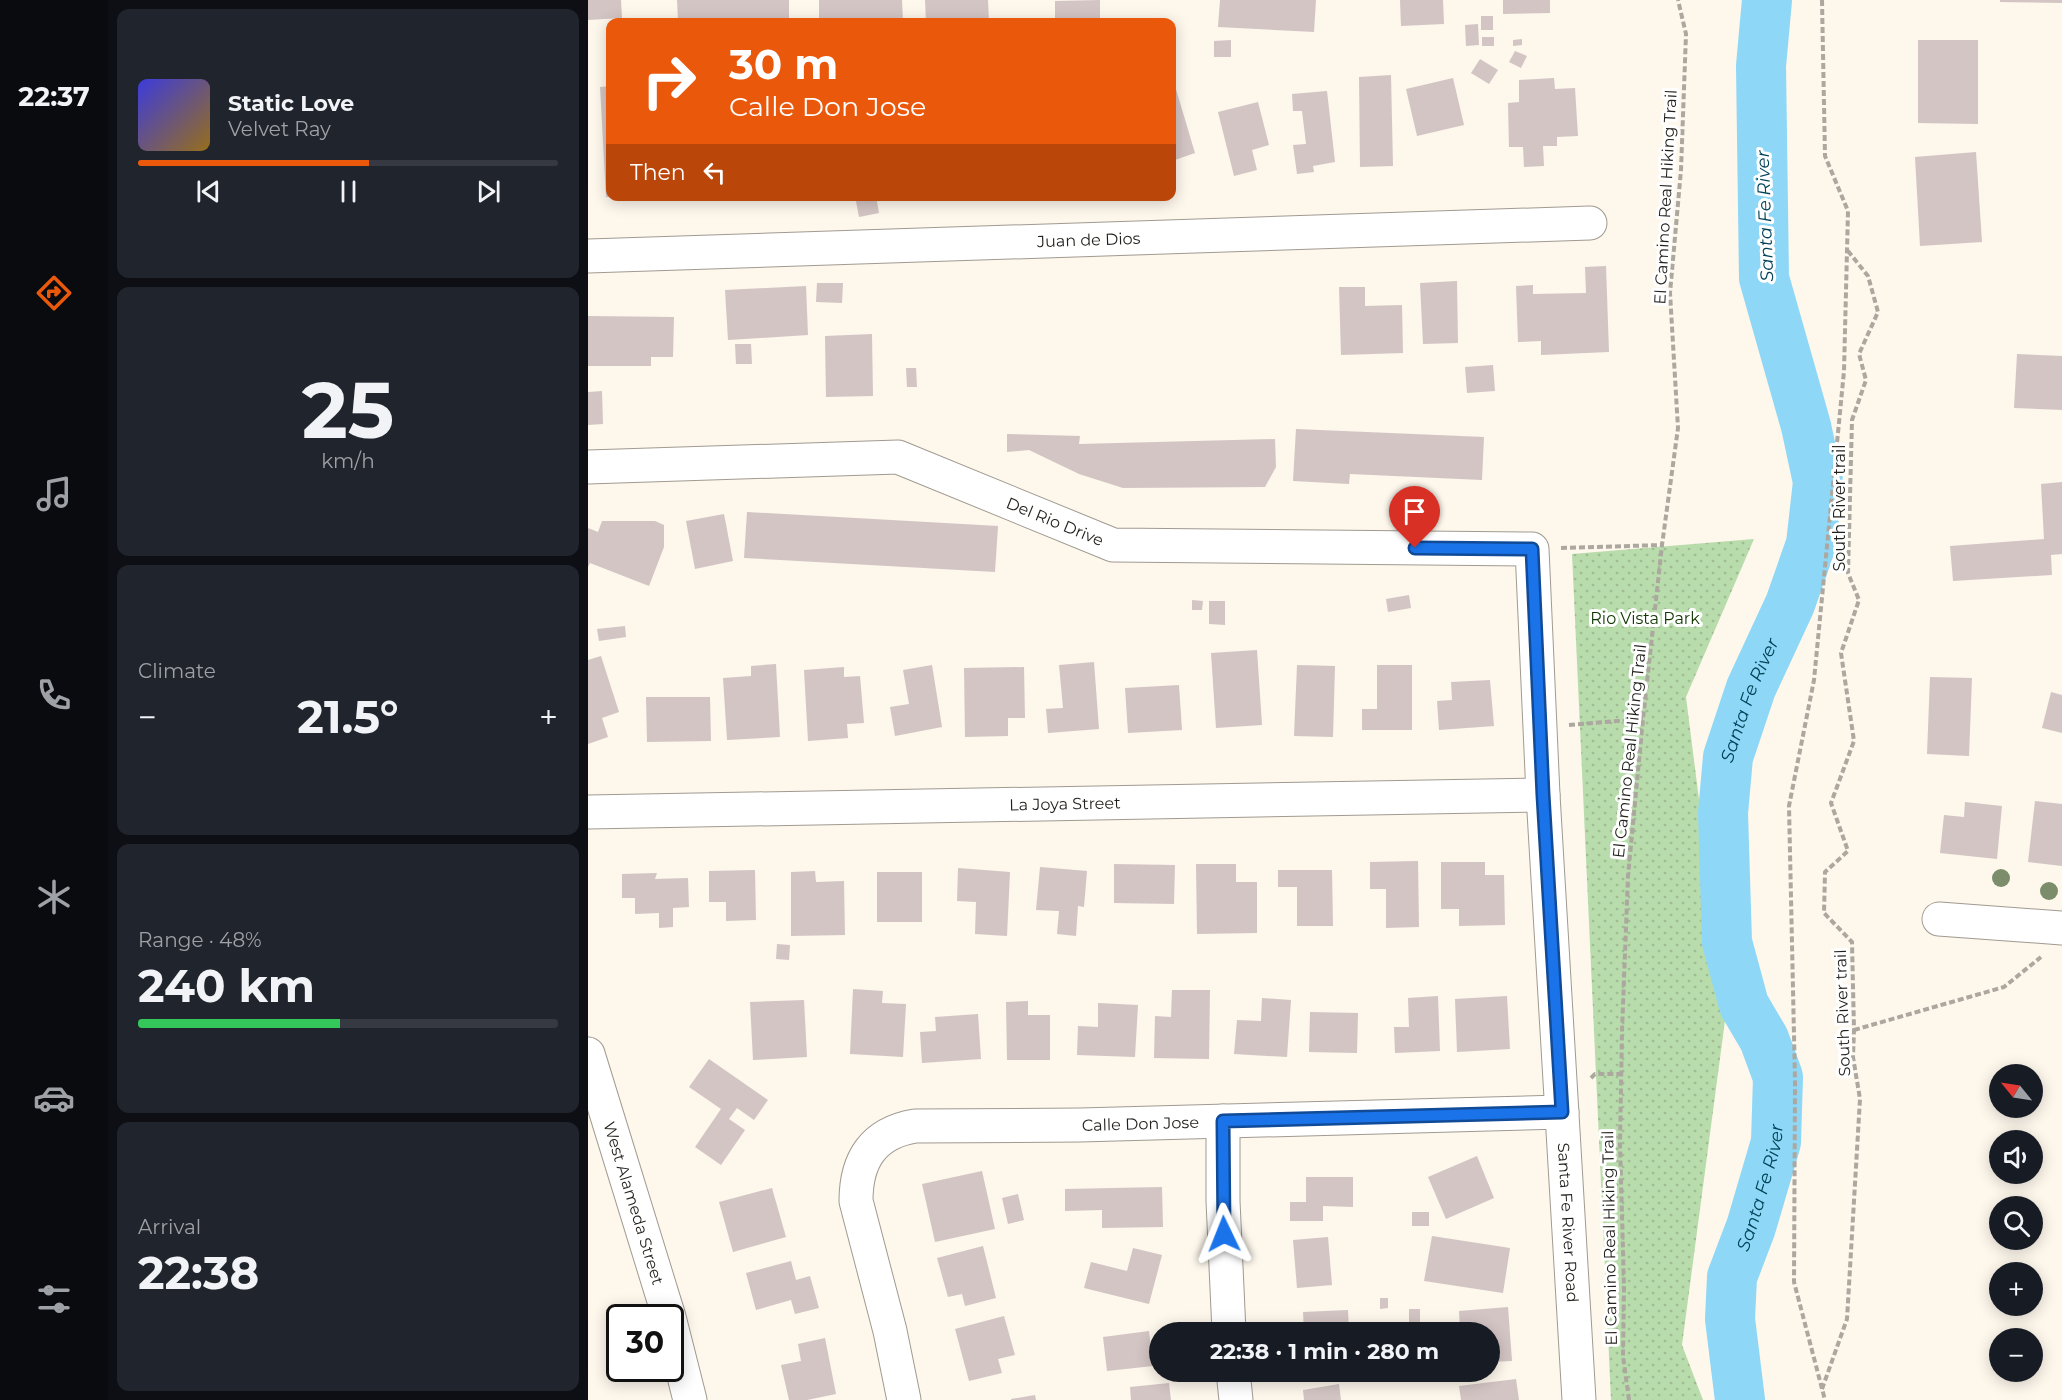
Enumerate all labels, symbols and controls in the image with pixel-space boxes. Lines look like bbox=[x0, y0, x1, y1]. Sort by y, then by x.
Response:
text: 30 m bbox=[729, 38, 838, 90]
icon: right bbox=[630, 42, 708, 120]
text: 22:37 bbox=[18, 80, 90, 113]
street label: El Camino Real Hiking Trail bbox=[1650, 89, 1681, 305]
text: Static Love bbox=[228, 90, 354, 117]
text: Calle Don Jose bbox=[729, 90, 926, 123]
text: Velvet Ray bbox=[228, 117, 331, 141]
water label: Santa Fe River bbox=[1752, 149, 1778, 282]
icon: left bbox=[698, 156, 731, 189]
text: Then bbox=[630, 159, 686, 186]
icon: previous bbox=[192, 175, 225, 208]
icon: pause bbox=[332, 175, 365, 208]
icon: next bbox=[472, 175, 505, 208]
street label: Juan de Dios bbox=[1036, 229, 1141, 251]
icon: directions bbox=[33, 272, 75, 314]
text: 25 bbox=[302, 362, 394, 458]
street label: South River trail bbox=[1830, 444, 1849, 572]
text: km/h bbox=[321, 449, 375, 473]
icon: music bbox=[33, 473, 75, 515]
pin bbox=[1389, 486, 1440, 548]
street label: Del Rio Drive bbox=[1004, 493, 1106, 550]
icon: arrive bbox=[1398, 495, 1431, 528]
park label: Rio Vista Park bbox=[1590, 609, 1700, 628]
water label: Santa Fe River bbox=[1716, 634, 1784, 765]
street label: El Camino Real Hiking Trail bbox=[1609, 643, 1650, 859]
text: Climate bbox=[138, 659, 216, 683]
icon: phone bbox=[33, 674, 75, 716]
text: 21.5° bbox=[297, 689, 399, 744]
text: − bbox=[138, 697, 157, 737]
text: + bbox=[539, 697, 558, 737]
street label: La Joya Street bbox=[1009, 794, 1121, 814]
icon: climate bbox=[33, 876, 75, 918]
text: Range · 48% bbox=[138, 928, 262, 952]
street label: South River trail bbox=[1831, 949, 1854, 1077]
text: 240 km bbox=[138, 958, 315, 1013]
north arrow bbox=[1989, 1064, 2043, 1118]
map controls bbox=[1989, 1064, 2043, 1382]
icon: car bbox=[33, 1077, 75, 1119]
street label: Calle Don Jose bbox=[1082, 1113, 1199, 1135]
street label: West Alameda Street bbox=[599, 1119, 668, 1288]
water label: Santa Fe River bbox=[1732, 1123, 1788, 1254]
street label: El Camino Real Hiking Trail bbox=[1598, 1130, 1621, 1346]
button: sound bbox=[1989, 1130, 2043, 1184]
street label: Santa Fe River Road bbox=[1554, 1142, 1582, 1303]
button: search bbox=[1989, 1196, 2043, 1250]
position arrow bbox=[1192, 1202, 1256, 1266]
text: Arrival bbox=[138, 1215, 201, 1239]
text: 22:38 bbox=[138, 1245, 259, 1300]
button: + bbox=[1989, 1262, 2043, 1316]
icon: filters bbox=[33, 1278, 75, 1320]
speed limit sign: 30 bbox=[606, 1304, 684, 1382]
button: − bbox=[1989, 1328, 2043, 1382]
text: 22:38 · 1 min · 280 m bbox=[1210, 1338, 1439, 1365]

